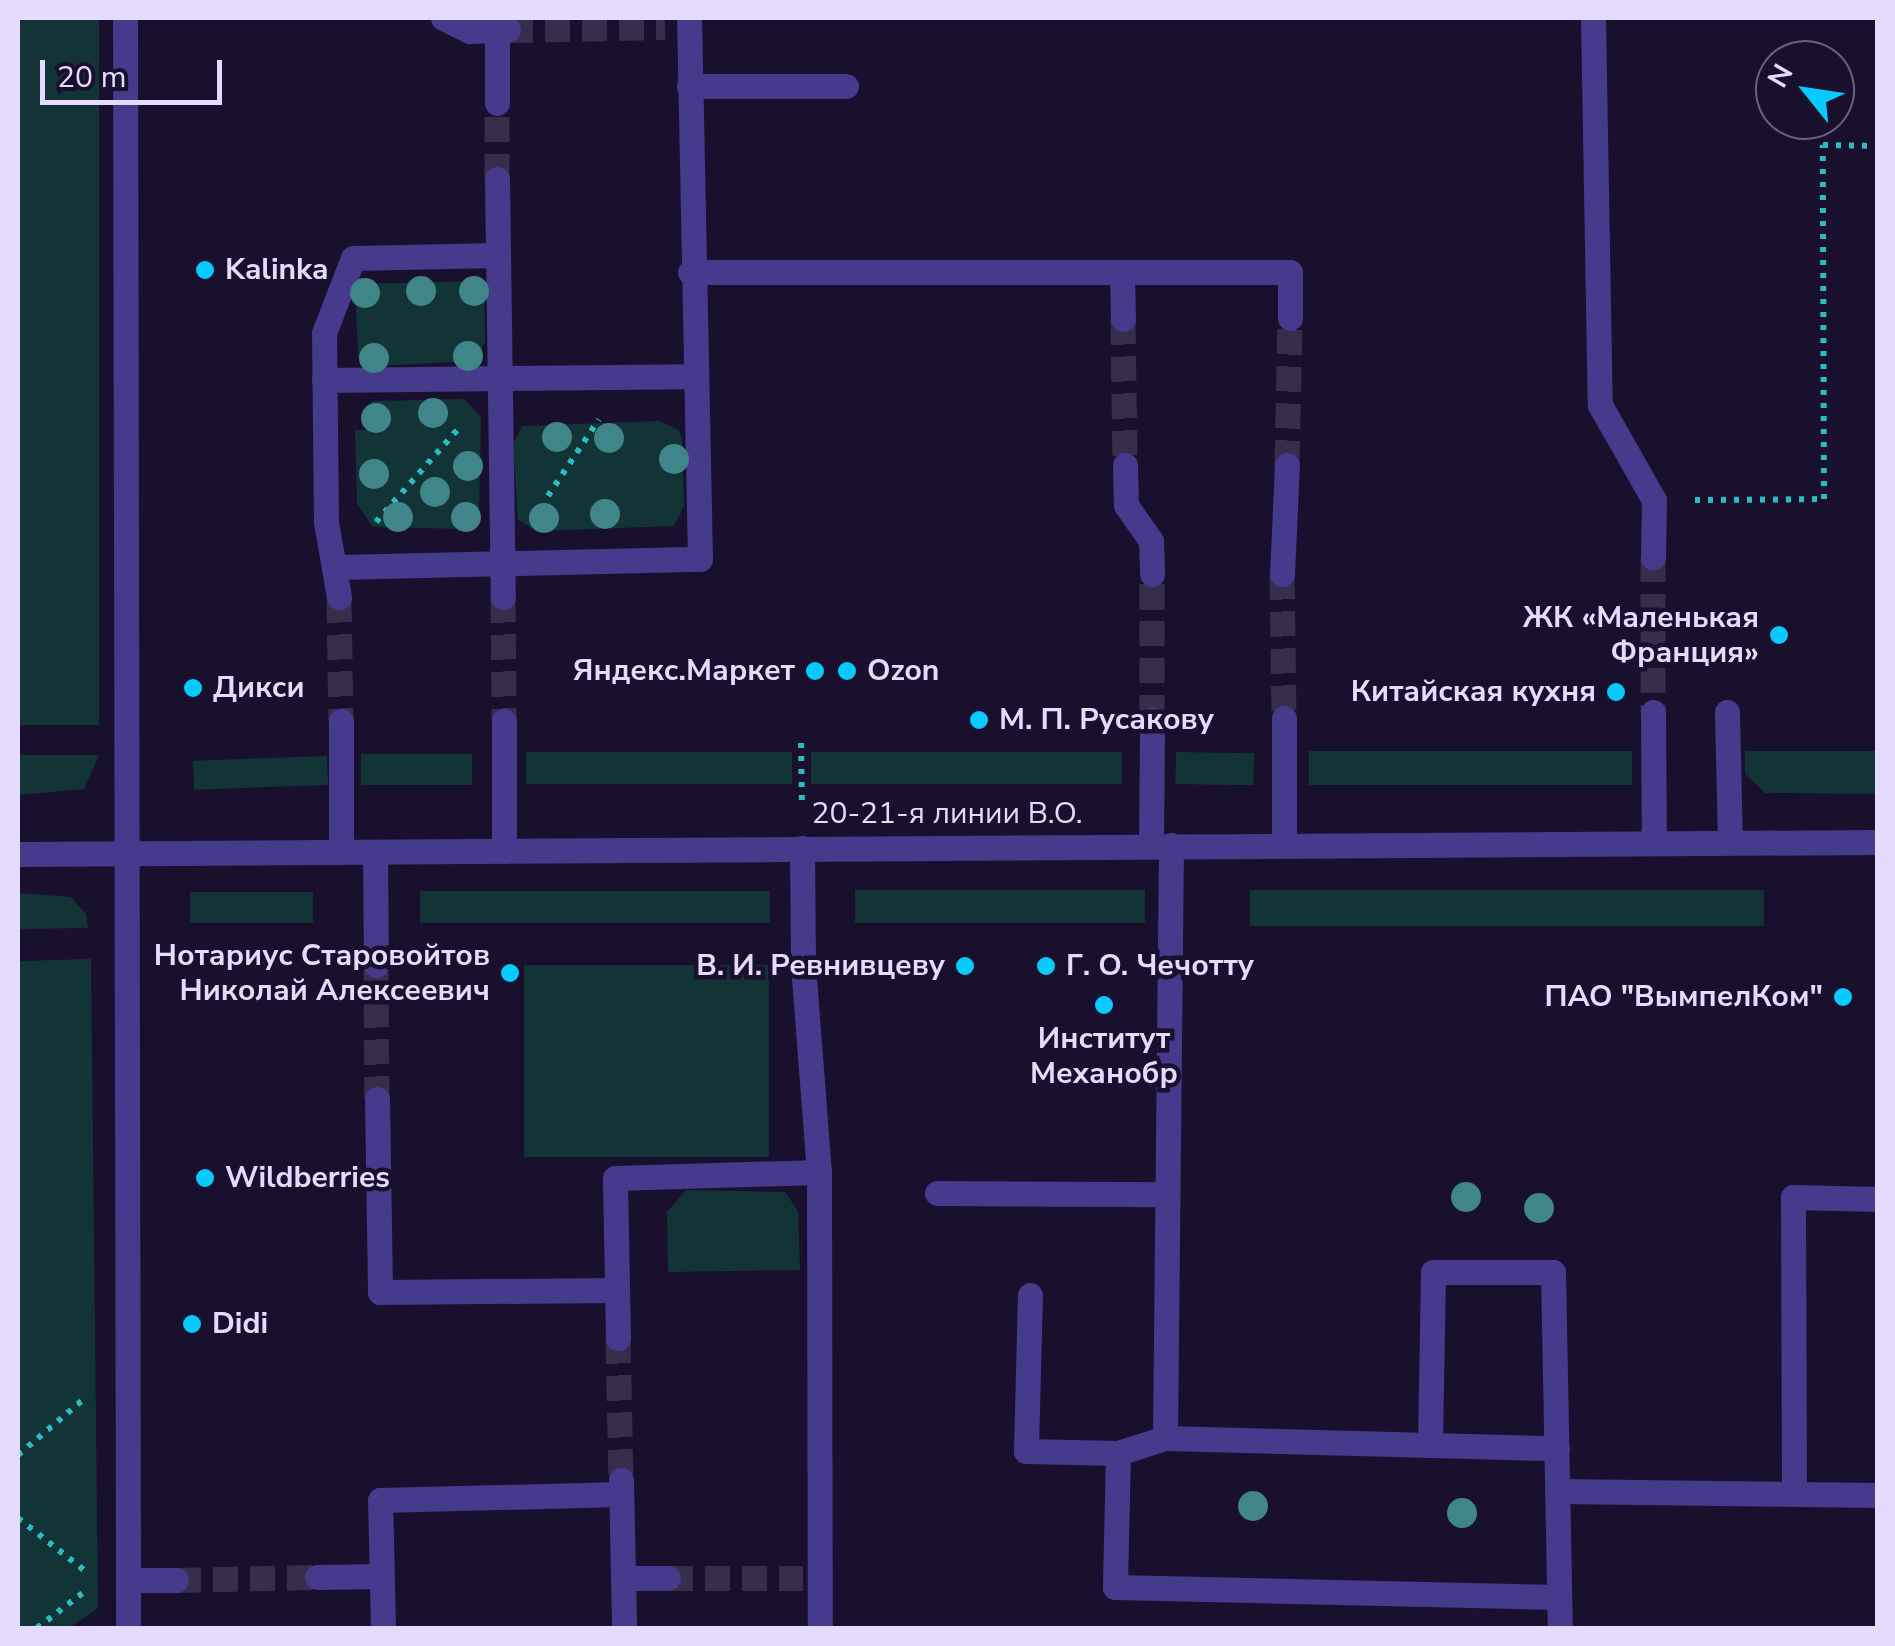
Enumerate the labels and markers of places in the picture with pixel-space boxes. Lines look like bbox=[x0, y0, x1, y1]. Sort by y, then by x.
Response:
place label: Kalinka bbox=[225, 252, 328, 288]
marker: Kalinka bbox=[194, 259, 216, 281]
place label: ЖК «Маленькая Франция» bbox=[1523, 600, 1759, 670]
marker: ЖК «Маленькая Франция» bbox=[1768, 624, 1790, 646]
place label: Яндекс.Маркет bbox=[573, 653, 795, 689]
place label: Ozon bbox=[867, 653, 939, 689]
marker: Яндекс.Маркет bbox=[804, 660, 826, 682]
marker: Ozon bbox=[836, 660, 858, 682]
place label: Дикси bbox=[213, 670, 305, 706]
place label: Китайская кухня bbox=[1351, 674, 1596, 710]
marker: Дикси bbox=[182, 677, 204, 699]
marker: Китайская кухня bbox=[1605, 681, 1627, 703]
place label: М. П. Русакову bbox=[999, 702, 1214, 738]
marker: М. П. Русакову bbox=[968, 709, 990, 731]
place label: Нотариус Старовойтов Николай Алексеевич bbox=[154, 938, 490, 1008]
place label: В. И. Ревнивцеву bbox=[696, 948, 945, 984]
place label: Г. О. Чечотту bbox=[1066, 948, 1254, 984]
marker: В. И. Ревнивцеву bbox=[954, 955, 976, 977]
marker: Г. О. Чечотту bbox=[1035, 955, 1057, 977]
marker: Нотариус Старовойтов Николай Алексеевич bbox=[499, 962, 521, 984]
place label: ПАО "ВымпелКом" bbox=[1544, 979, 1823, 1015]
marker: ПАО "ВымпелКом" bbox=[1832, 986, 1854, 1008]
marker: Институт Механобр bbox=[1093, 994, 1115, 1016]
place label: Институт Механобр bbox=[1030, 1021, 1178, 1092]
place label: Wildberries bbox=[225, 1160, 390, 1196]
marker: Wildberries bbox=[194, 1167, 216, 1189]
place label: Didi bbox=[212, 1306, 268, 1342]
marker: Didi bbox=[181, 1313, 203, 1335]

